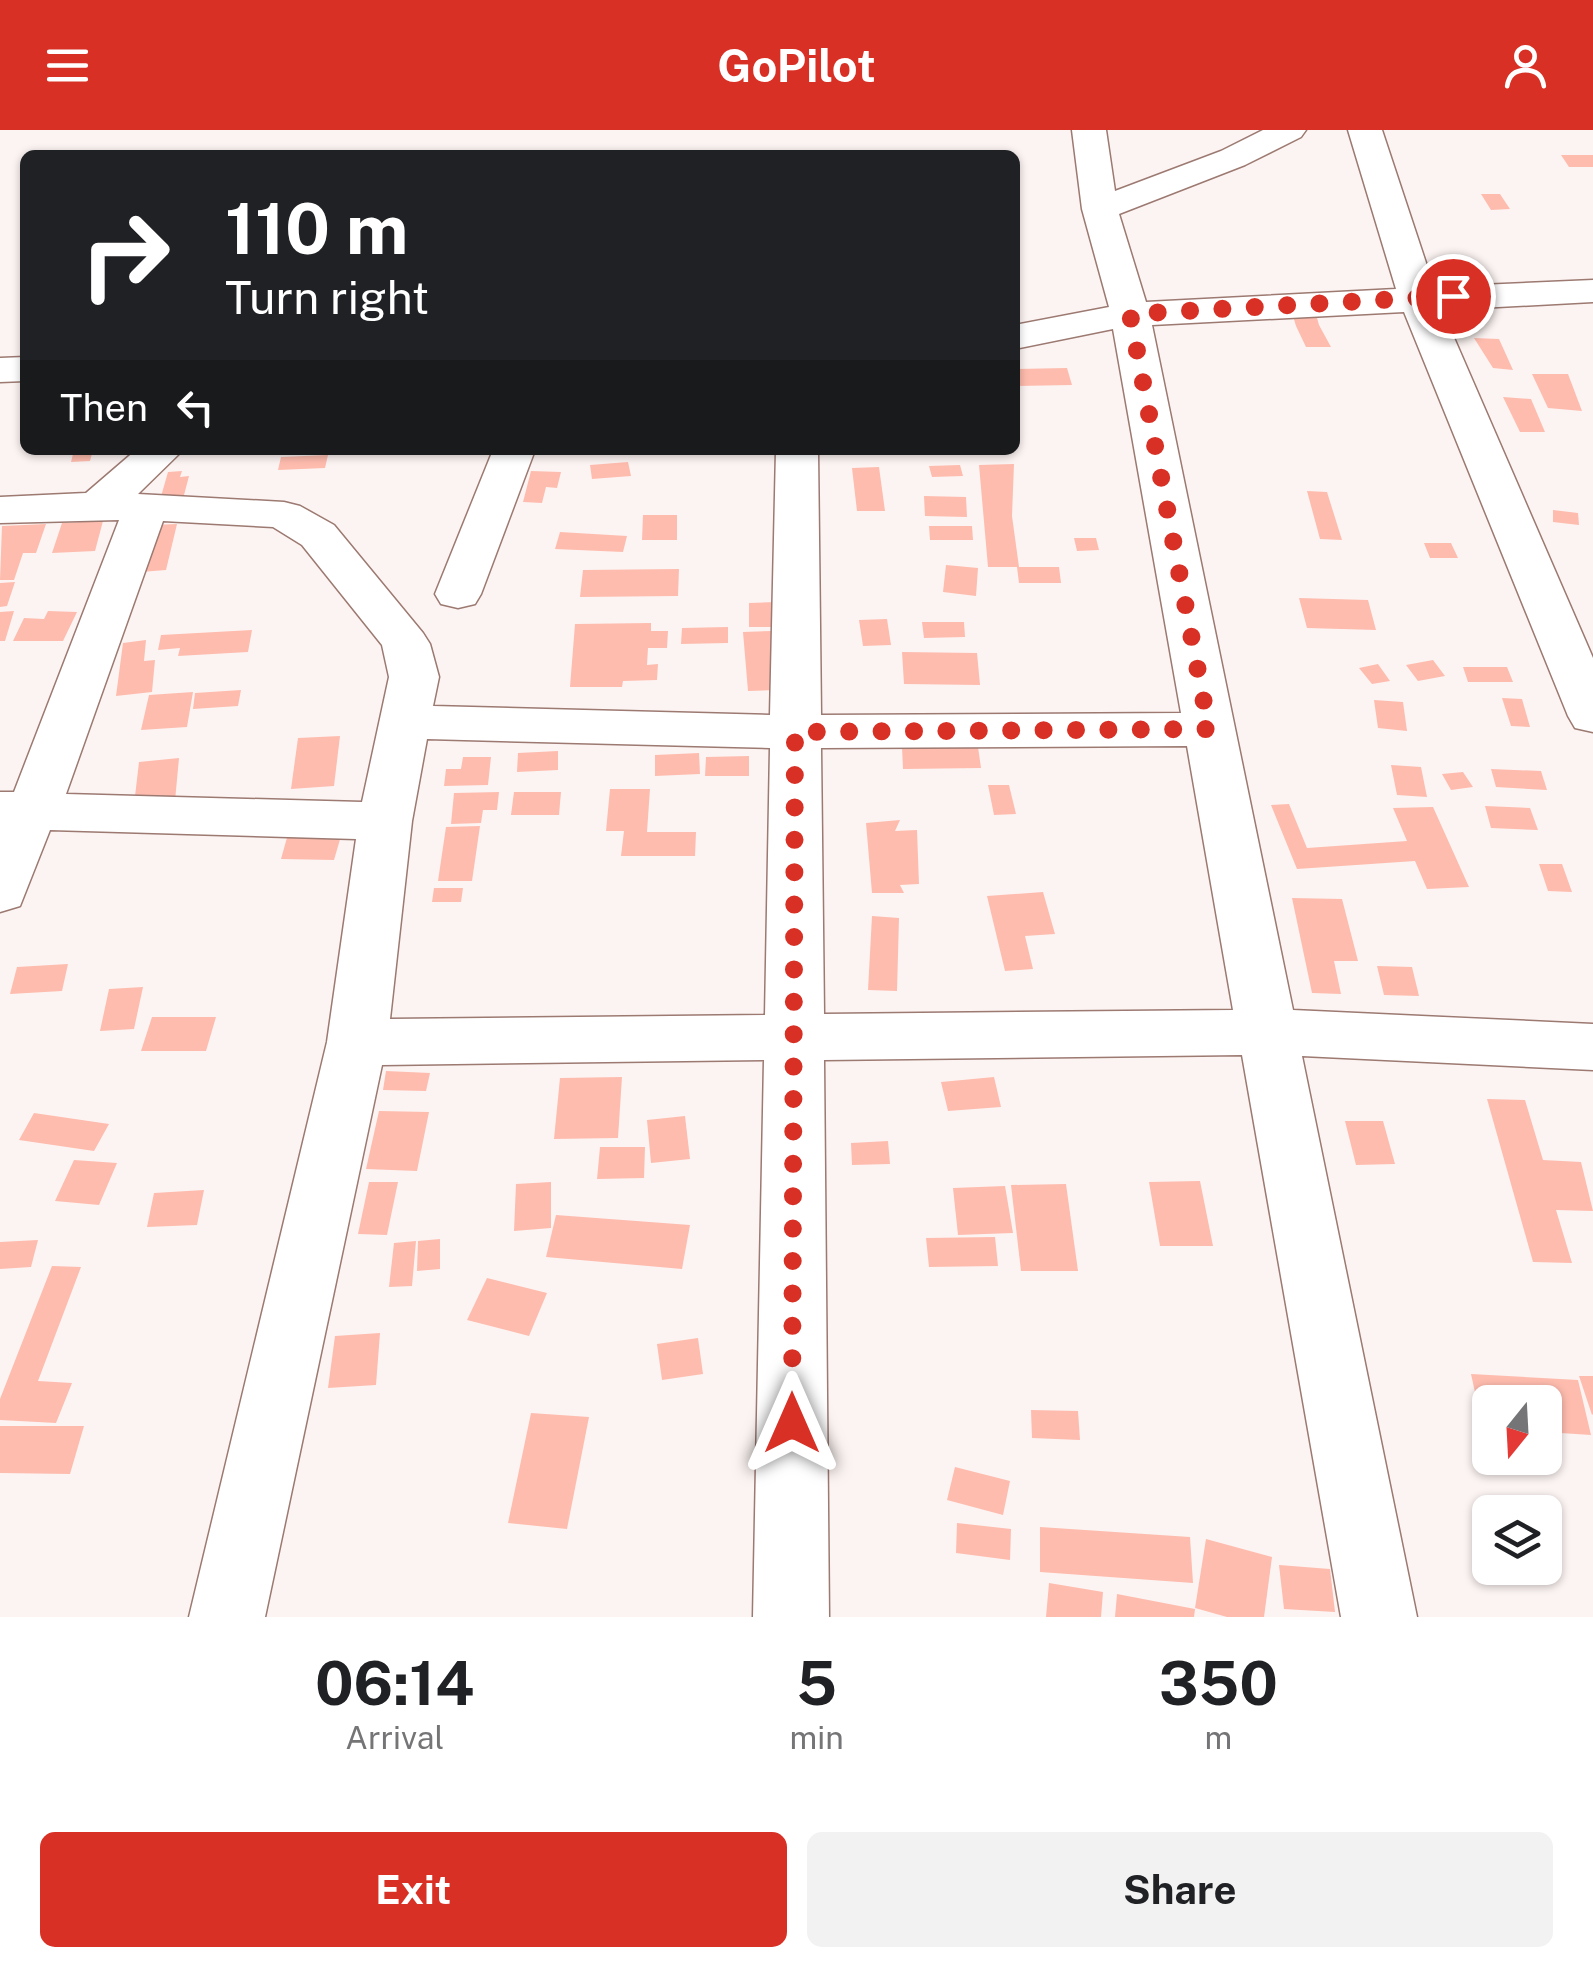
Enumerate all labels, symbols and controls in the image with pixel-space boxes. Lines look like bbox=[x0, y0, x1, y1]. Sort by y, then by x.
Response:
icon: menu bbox=[40, 38, 95, 93]
icon: person bbox=[1498, 38, 1553, 93]
text: GoPilot bbox=[717, 39, 876, 92]
text: 110 m bbox=[225, 187, 409, 270]
icon: right bbox=[60, 190, 190, 320]
pin bbox=[1411, 254, 1496, 339]
icon: arrive bbox=[1426, 269, 1481, 324]
text: Turn right bbox=[225, 271, 429, 324]
icon: left bbox=[168, 380, 223, 435]
text: Then bbox=[60, 385, 148, 430]
position arrow bbox=[740, 1371, 844, 1475]
north arrow bbox=[1472, 1385, 1562, 1475]
map controls bbox=[1472, 1385, 1562, 1585]
button: layers bbox=[1472, 1495, 1562, 1585]
text: 06:14 bbox=[315, 1648, 474, 1719]
text: 5 bbox=[796, 1648, 837, 1719]
text: 350 bbox=[1159, 1648, 1278, 1719]
text: Arrival bbox=[345, 1719, 444, 1756]
text: min bbox=[789, 1719, 844, 1756]
text: m bbox=[1205, 1719, 1232, 1756]
button: Exit bbox=[40, 1832, 787, 1947]
button: Share bbox=[807, 1832, 1553, 1947]

